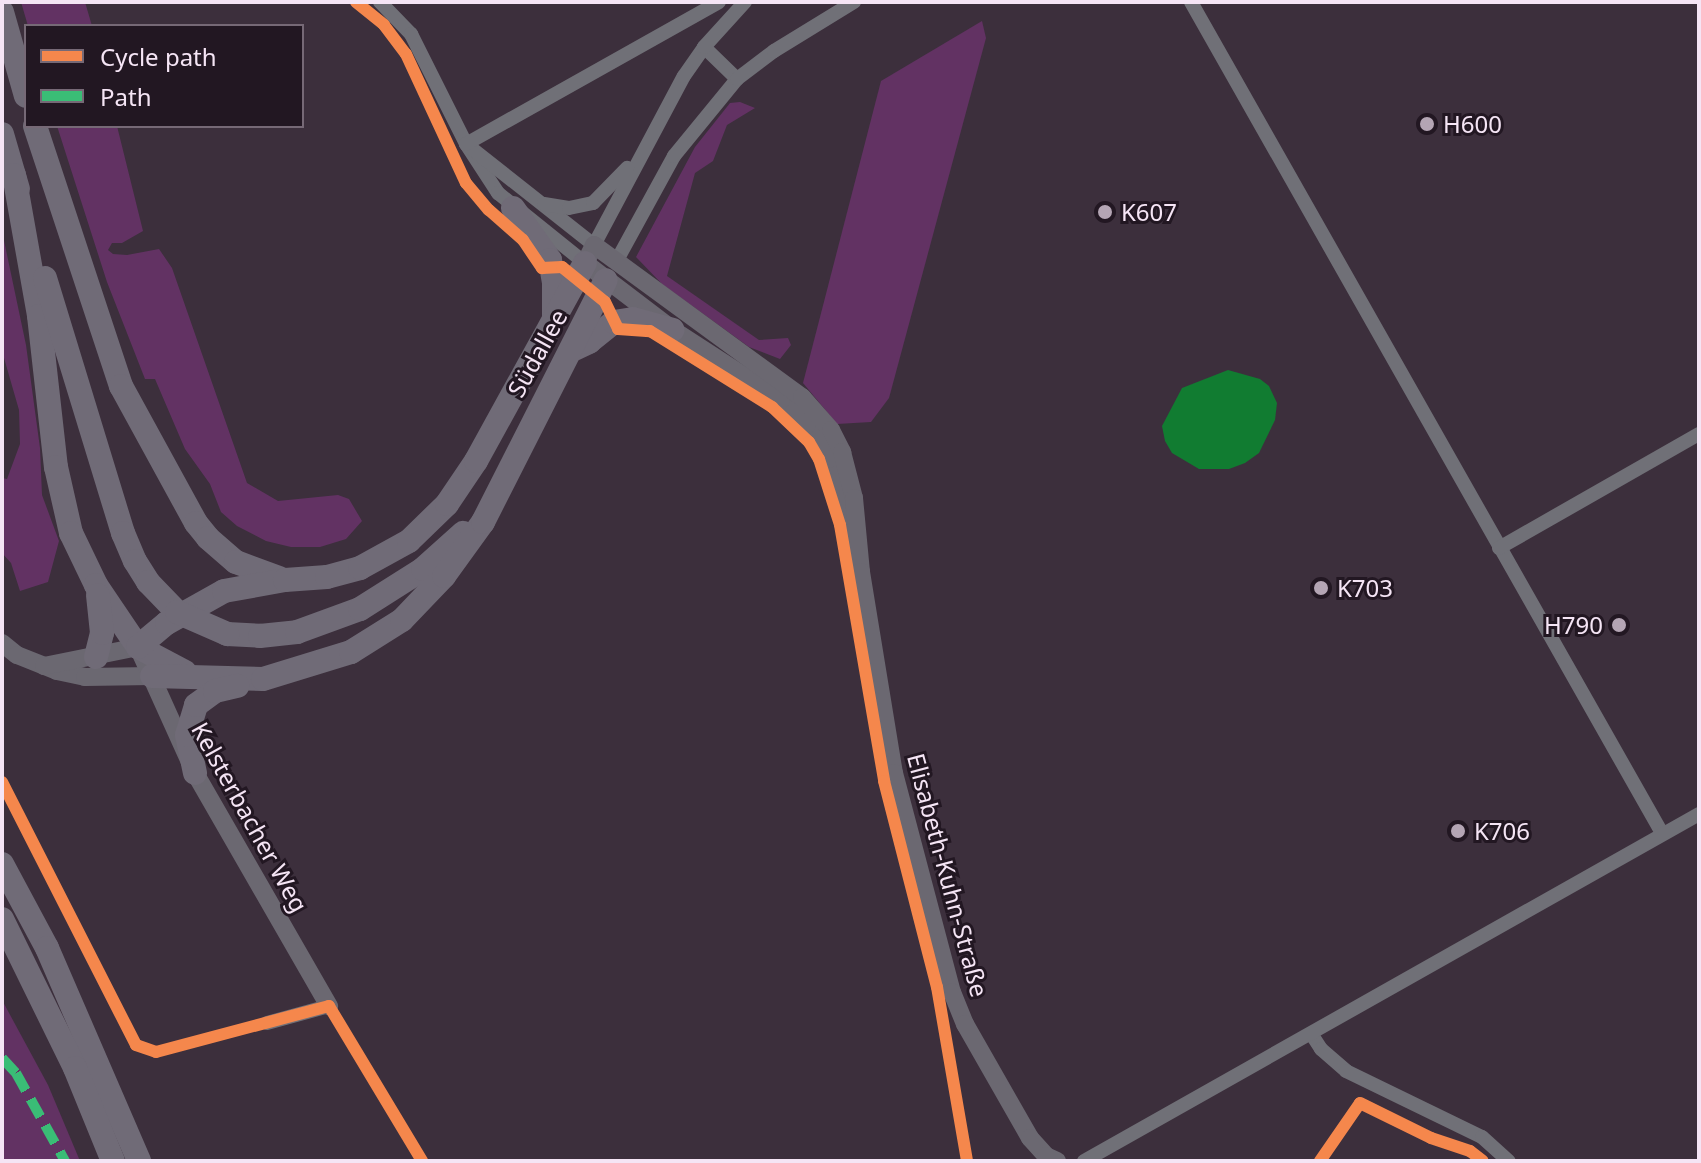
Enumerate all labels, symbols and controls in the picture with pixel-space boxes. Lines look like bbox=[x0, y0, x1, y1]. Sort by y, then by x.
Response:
legend bbox=[24, 24, 304, 128]
text: Cycle path bbox=[100, 40, 217, 73]
text: Path bbox=[100, 80, 151, 113]
place label: H600 bbox=[1443, 110, 1502, 138]
marker: H600 bbox=[1418, 115, 1436, 133]
place label: K607 bbox=[1121, 198, 1177, 226]
marker: K607 bbox=[1096, 203, 1114, 221]
street label: Südallee bbox=[501, 304, 573, 402]
place label: K703 bbox=[1337, 574, 1393, 602]
marker: K703 bbox=[1312, 579, 1330, 597]
place label: H790 bbox=[1544, 611, 1603, 639]
marker: H790 bbox=[1610, 616, 1628, 634]
street label: Kelsterbacher Weg bbox=[186, 717, 314, 917]
street label: Elisabeth-Kuhn-Straße bbox=[902, 750, 994, 1000]
place label: K706 bbox=[1474, 817, 1530, 845]
marker: K706 bbox=[1449, 822, 1467, 840]

